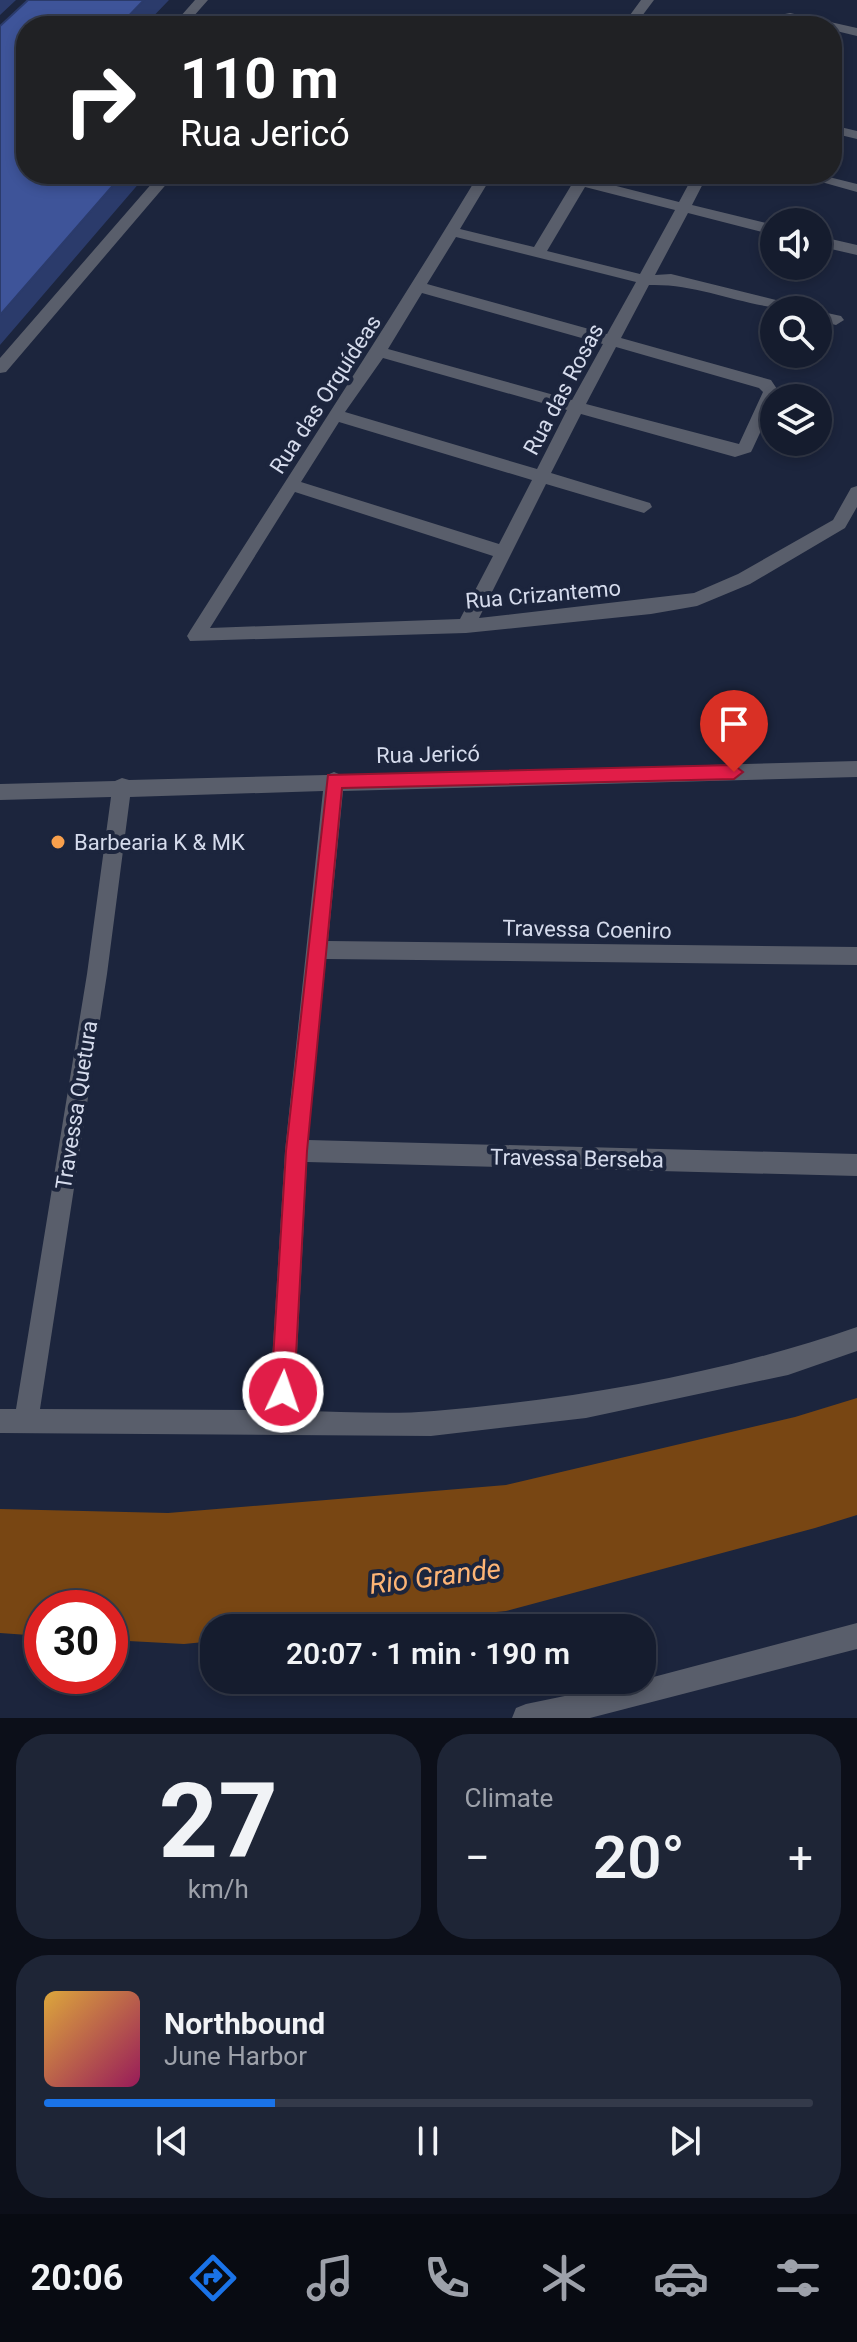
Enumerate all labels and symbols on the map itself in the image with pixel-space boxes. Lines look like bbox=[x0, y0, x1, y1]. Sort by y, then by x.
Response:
street label: Rua das Orquídeas bbox=[265, 310, 386, 478]
street label: Rua das Rosas bbox=[518, 319, 609, 459]
street label: Rua Crizantemo bbox=[464, 575, 622, 614]
pin bbox=[700, 690, 768, 772]
street label: Rua Jericó bbox=[376, 741, 480, 768]
place label: Barbearia K & MK bbox=[74, 830, 245, 855]
marker: Barbearia K & MK bbox=[49, 833, 67, 851]
street label: Travessa Coeniro bbox=[502, 916, 672, 943]
street label: Travessa Quetura bbox=[51, 1019, 102, 1191]
street label: Travessa Berseba bbox=[490, 1144, 664, 1173]
position arrow bbox=[241, 1350, 325, 1434]
water label: Rio Grande bbox=[367, 1552, 503, 1601]
speed limit sign: 30 bbox=[24, 1590, 128, 1694]

